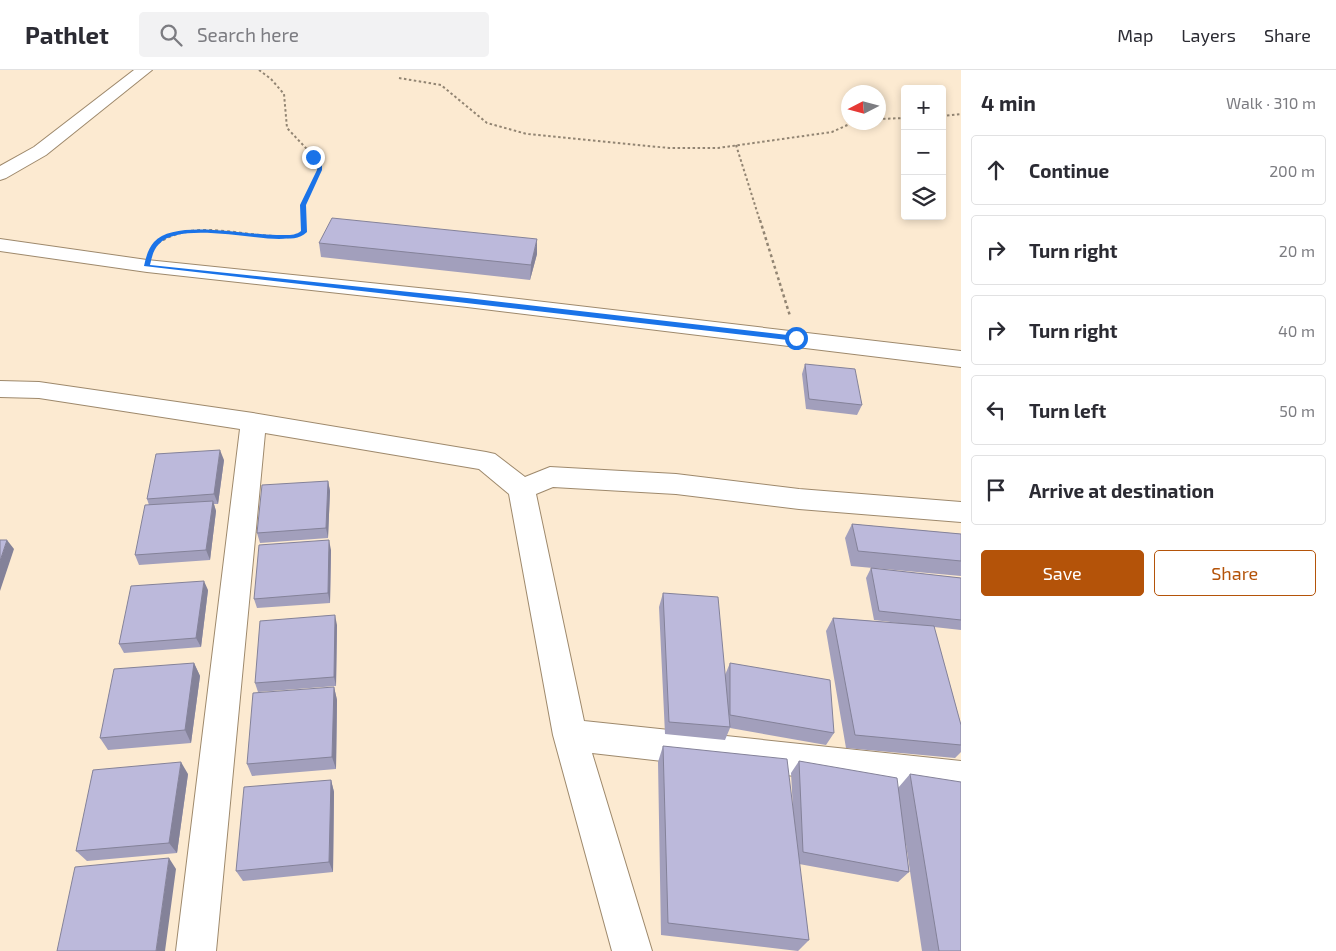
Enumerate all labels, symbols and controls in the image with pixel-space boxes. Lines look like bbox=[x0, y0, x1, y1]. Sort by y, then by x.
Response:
search box bbox=[139, 12, 489, 57]
text: Pathlet bbox=[25, 20, 109, 49]
icon: search bbox=[157, 21, 185, 49]
text: Search here bbox=[197, 23, 299, 46]
text: Map bbox=[1117, 24, 1153, 46]
text: Layers bbox=[1181, 24, 1236, 46]
text: Share bbox=[1264, 24, 1311, 46]
north arrow bbox=[841, 85, 886, 130]
map controls bbox=[901, 85, 946, 220]
button: + bbox=[901, 85, 946, 130]
text: 4 min bbox=[981, 90, 1036, 115]
text: Walk · 310 m bbox=[1226, 93, 1316, 112]
button: − bbox=[901, 130, 946, 175]
route end bbox=[302, 146, 325, 169]
icon: ahead bbox=[982, 156, 1010, 184]
text: Continue bbox=[1029, 159, 1109, 182]
text: 200 m bbox=[1269, 161, 1315, 180]
button: layers bbox=[901, 175, 946, 220]
icon: right bbox=[982, 236, 1010, 264]
text: Turn right bbox=[1029, 239, 1117, 262]
text: 20 m bbox=[1279, 241, 1315, 260]
icon: right bbox=[982, 316, 1010, 344]
text: Turn right bbox=[1029, 319, 1117, 342]
text: 40 m bbox=[1278, 321, 1315, 340]
route start bbox=[785, 327, 808, 350]
icon: left bbox=[982, 396, 1010, 424]
text: Turn left bbox=[1029, 399, 1106, 422]
text: 50 m bbox=[1279, 401, 1315, 420]
icon: arrive bbox=[982, 476, 1010, 504]
text: Arrive at destination bbox=[1029, 479, 1214, 502]
button: Save bbox=[981, 550, 1144, 596]
button: Share bbox=[1154, 550, 1316, 596]

